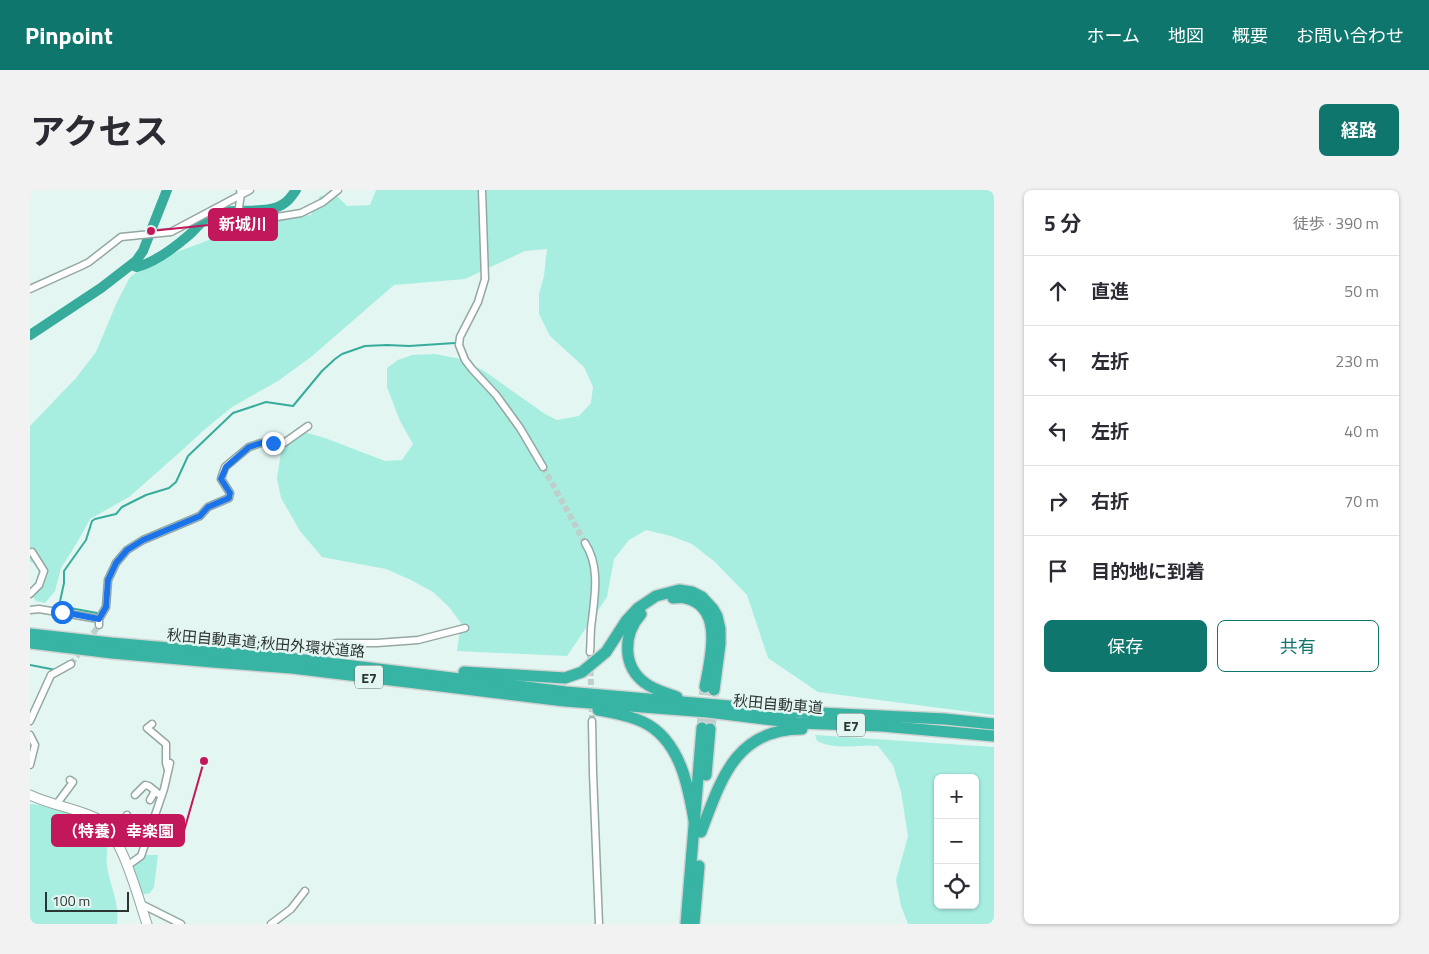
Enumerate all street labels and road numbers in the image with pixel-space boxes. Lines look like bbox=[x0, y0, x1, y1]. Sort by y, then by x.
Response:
street label: 秋田自動車道;秋田外環状道路 bbox=[166, 623, 366, 663]
road number: E7 bbox=[355, 666, 383, 688]
street label: 秋田自動車道 bbox=[732, 689, 824, 719]
road number: E7 bbox=[837, 714, 865, 736]

